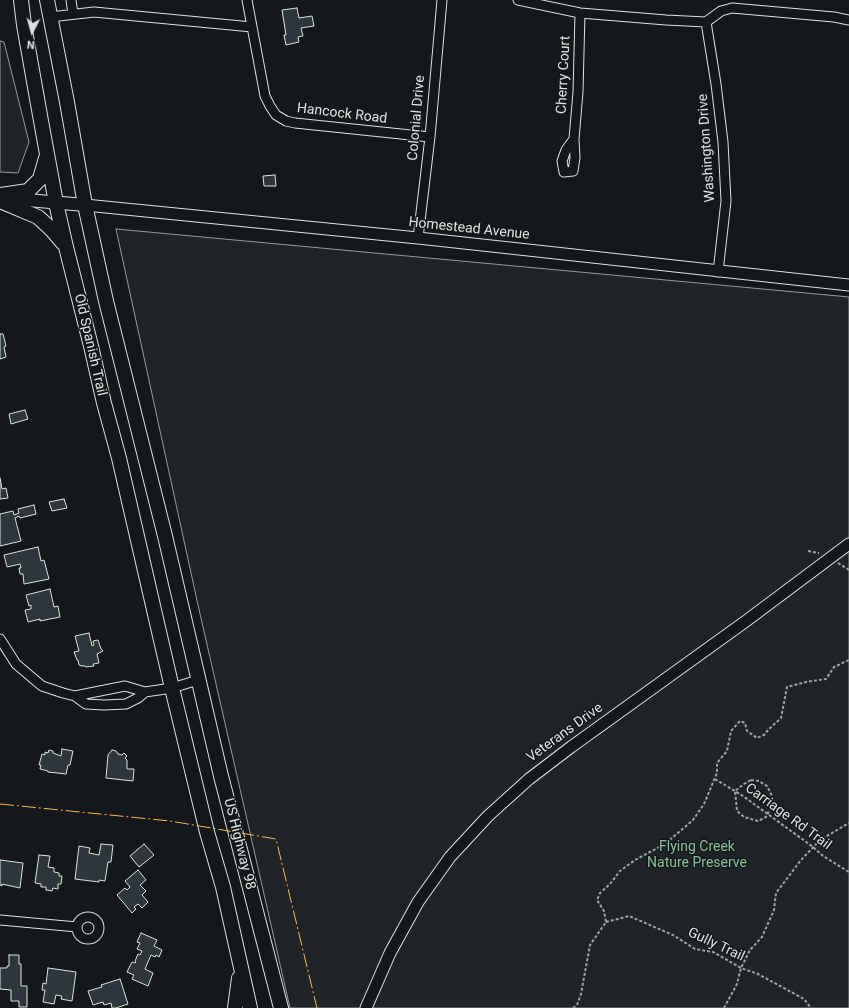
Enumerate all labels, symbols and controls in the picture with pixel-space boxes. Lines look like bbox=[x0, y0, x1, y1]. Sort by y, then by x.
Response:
north arrow bbox=[12, 12, 52, 52]
street label: Cherry Court bbox=[554, 35, 574, 115]
text: N bbox=[26, 38, 35, 51]
street label: Colonial Drive bbox=[405, 75, 429, 161]
street label: Washington Drive bbox=[695, 93, 719, 203]
street label: Hancock Road bbox=[296, 100, 388, 128]
street label: Homestead Avenue bbox=[408, 214, 530, 244]
street label: Old Spanish Trail bbox=[70, 292, 110, 398]
street label: Veterans Drive bbox=[524, 700, 606, 766]
street label: Carriage Rd Trail bbox=[742, 780, 834, 854]
street label: US Highway 98 bbox=[220, 797, 258, 891]
park label: Flying Creek Nature Preserve bbox=[647, 839, 747, 872]
street label: Gully Trail bbox=[685, 925, 747, 965]

